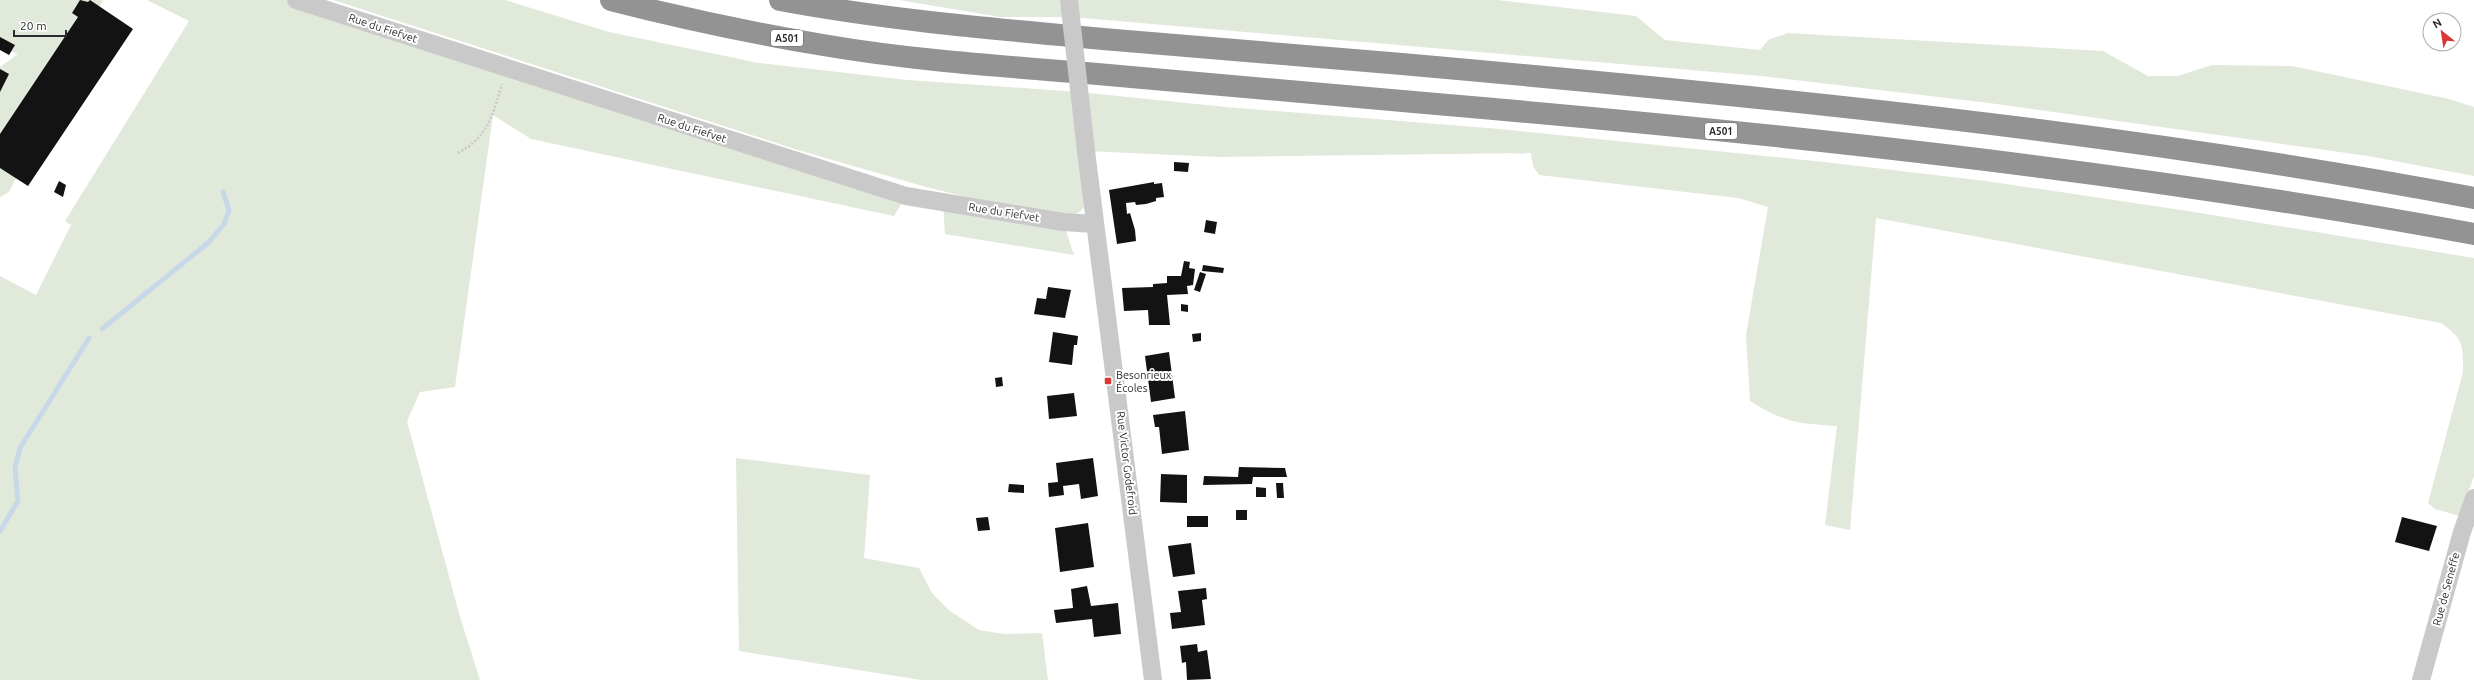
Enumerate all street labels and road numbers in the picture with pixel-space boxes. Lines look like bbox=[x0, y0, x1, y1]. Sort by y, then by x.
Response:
street label: Rue du Fiefvet bbox=[347, 11, 420, 45]
road number: A501 bbox=[771, 30, 803, 46]
street label: Rue du Fiefvet bbox=[656, 111, 729, 145]
road number: A501 bbox=[1705, 123, 1737, 139]
street label: Rue du Fiefvet bbox=[968, 200, 1041, 224]
street label: Rue Victor Godefroid bbox=[1115, 410, 1139, 516]
street label: Rue de Seneffe bbox=[2430, 551, 2462, 627]

